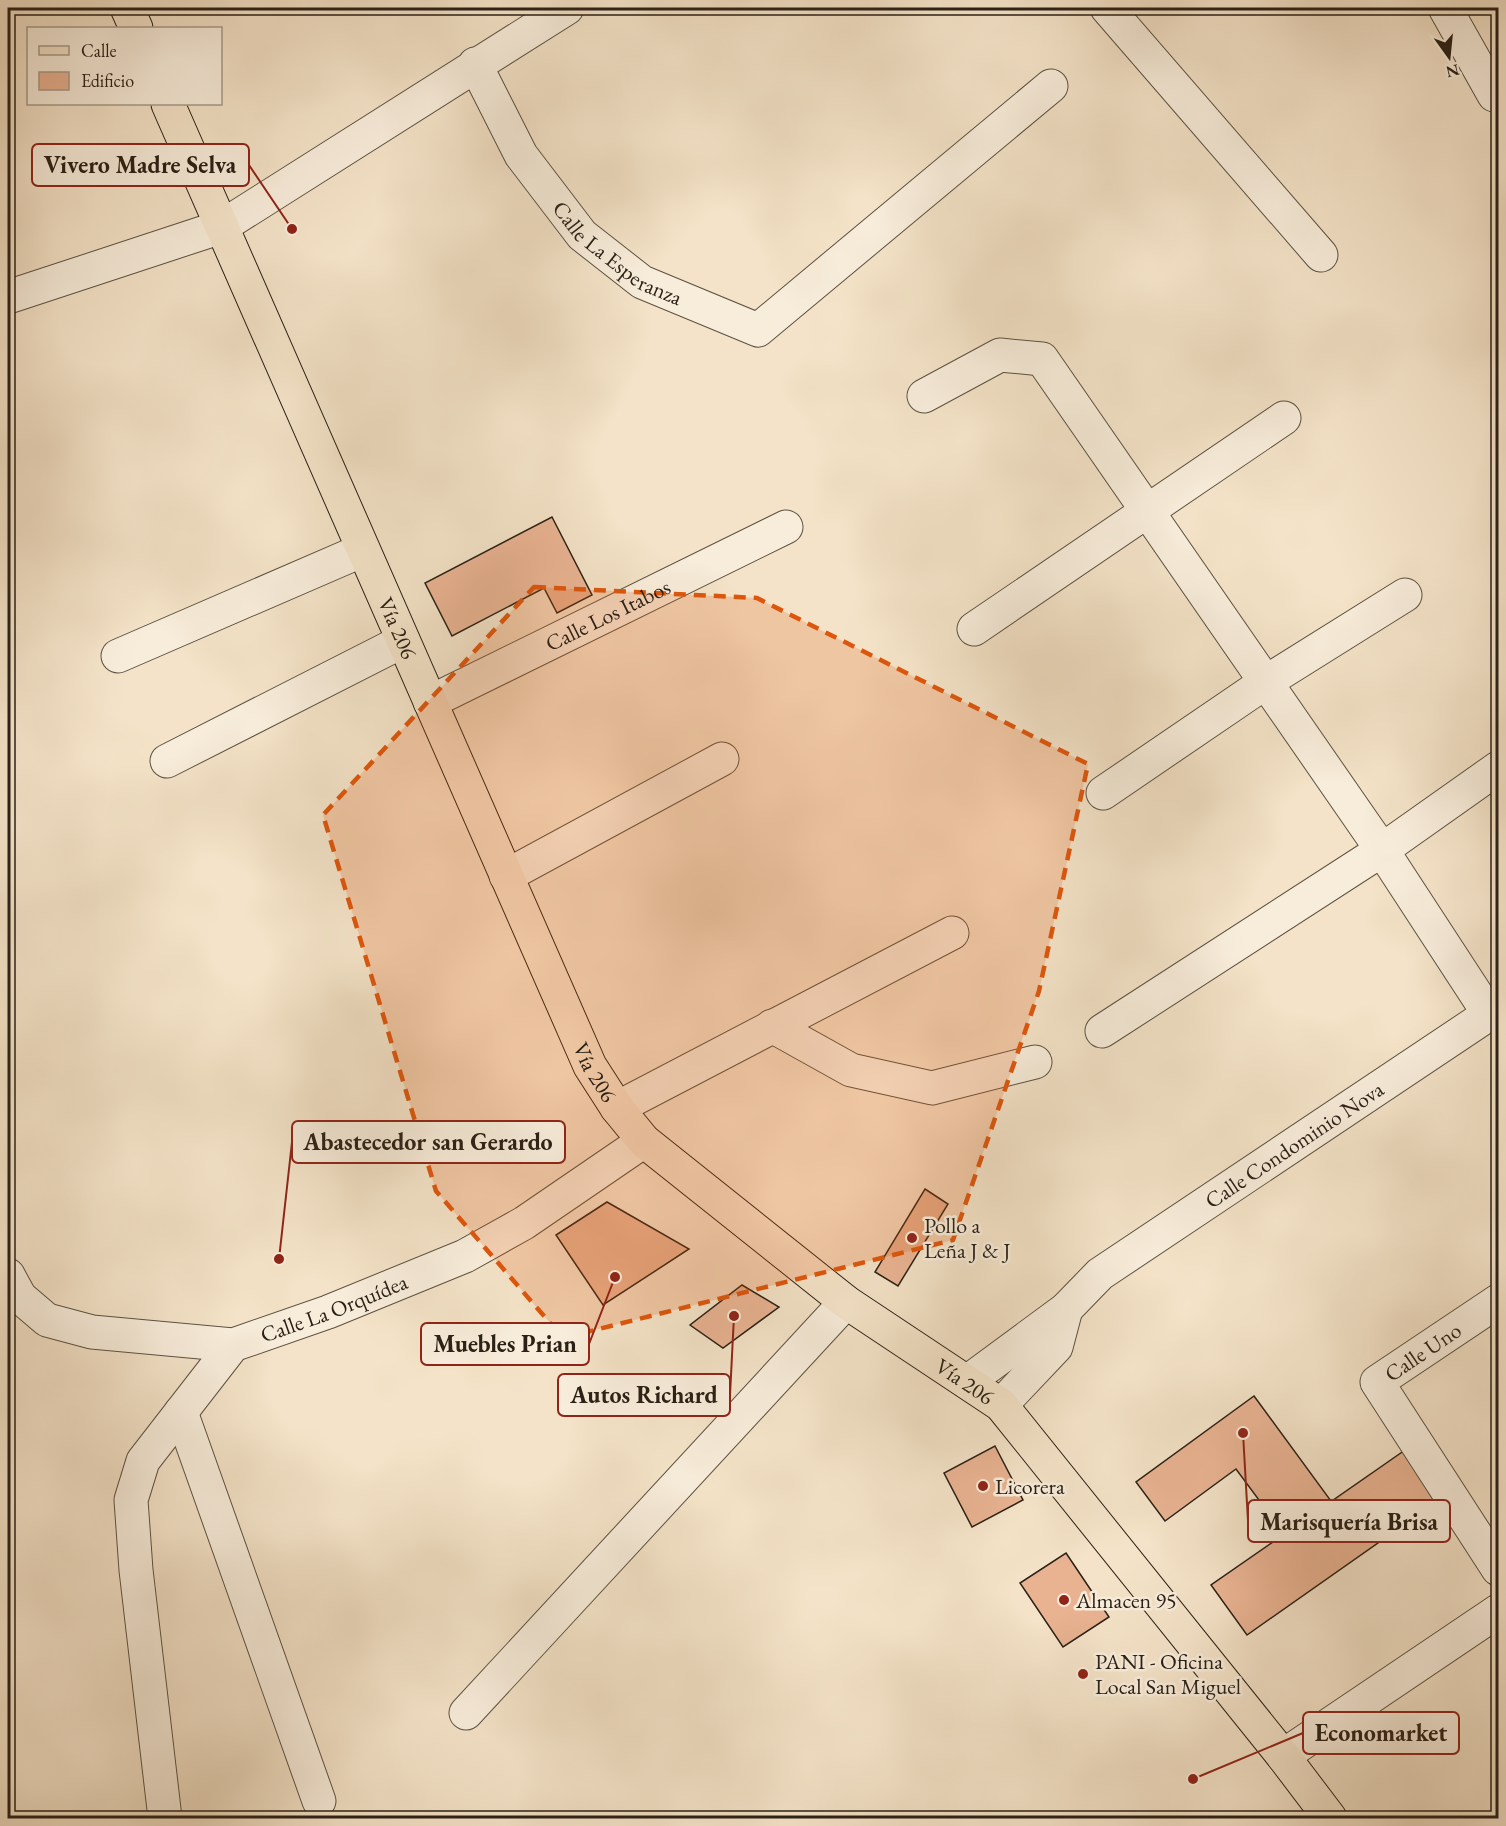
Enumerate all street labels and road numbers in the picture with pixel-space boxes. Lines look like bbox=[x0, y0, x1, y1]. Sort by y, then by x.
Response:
street label: Calle La Esperanza bbox=[546, 195, 687, 312]
street label: Calle Los Itabos bbox=[540, 572, 675, 658]
street label: Vía 206 bbox=[372, 592, 424, 664]
street label: Vía 206 bbox=[567, 1037, 624, 1108]
street label: Calle Condominio Nova bbox=[1199, 1074, 1389, 1215]
street label: Calle La Orquídea bbox=[256, 1267, 412, 1349]
street label: Calle Uno bbox=[1379, 1316, 1467, 1388]
street label: Vía 206 bbox=[930, 1351, 1000, 1411]

